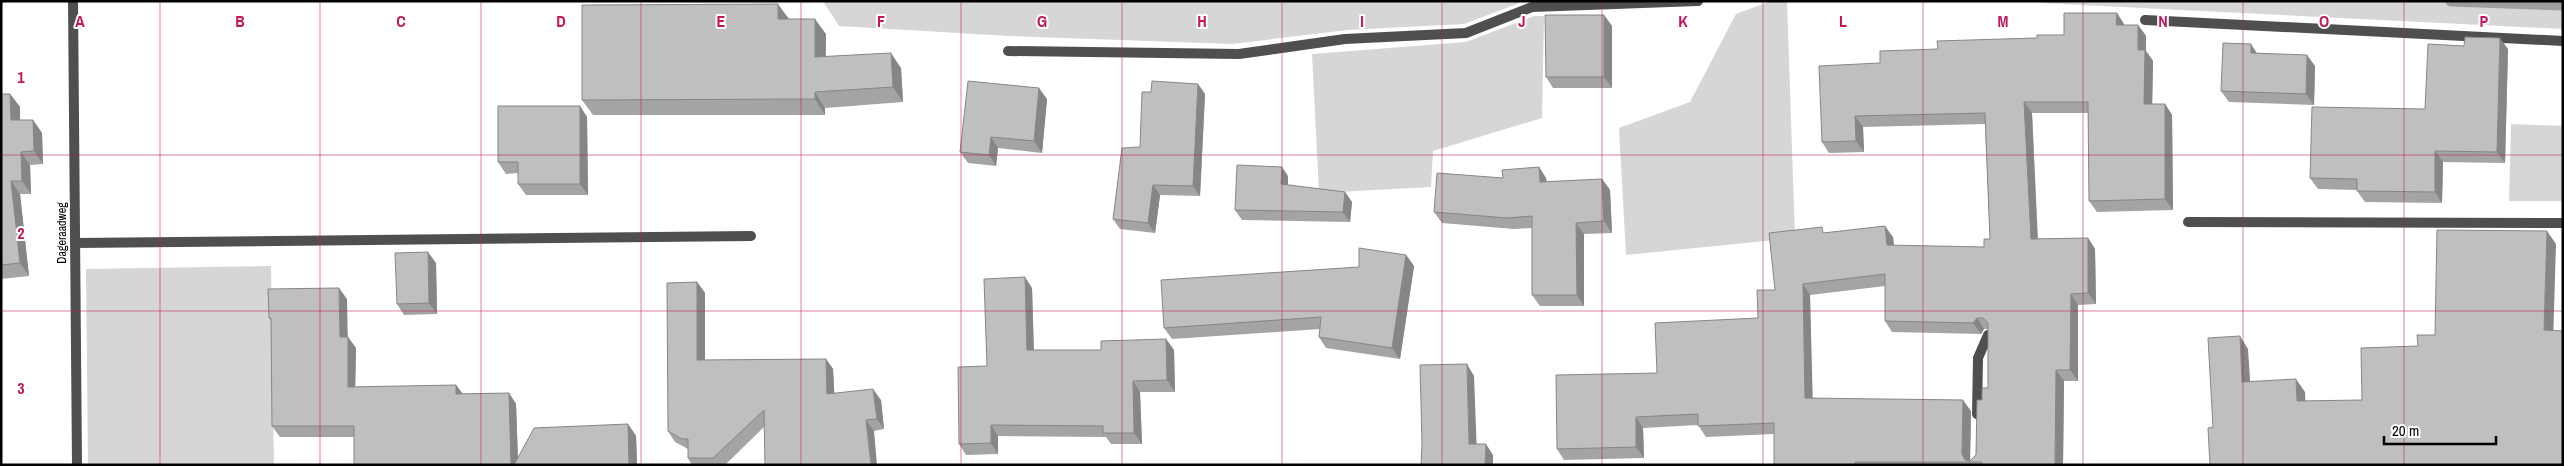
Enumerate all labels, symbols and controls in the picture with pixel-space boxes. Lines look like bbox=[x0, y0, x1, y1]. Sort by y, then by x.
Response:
text: A bbox=[75, 10, 85, 32]
text: B bbox=[235, 10, 245, 32]
text: C bbox=[396, 10, 406, 32]
text: D bbox=[556, 10, 566, 32]
text: E bbox=[717, 10, 726, 32]
text: F bbox=[877, 10, 885, 32]
text: G bbox=[1037, 10, 1047, 32]
text: H bbox=[1197, 10, 1207, 32]
text: I bbox=[1360, 10, 1364, 32]
text: J bbox=[1518, 10, 1526, 32]
text: K bbox=[1678, 10, 1688, 32]
text: L bbox=[1839, 10, 1847, 32]
text: M bbox=[1998, 10, 2009, 32]
text: N bbox=[2158, 10, 2168, 32]
text: O bbox=[2319, 10, 2329, 32]
text: P bbox=[2480, 10, 2489, 32]
text: 1 bbox=[17, 66, 25, 88]
street label: Dageraadweg bbox=[54, 202, 70, 264]
text: 2 bbox=[17, 222, 25, 244]
text: 3 bbox=[17, 377, 25, 399]
scale bar bbox=[2384, 414, 2496, 446]
text: 20 m bbox=[2392, 420, 2419, 441]

